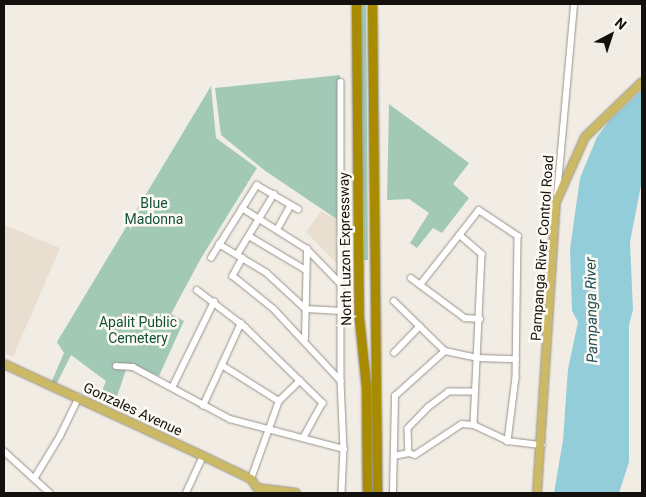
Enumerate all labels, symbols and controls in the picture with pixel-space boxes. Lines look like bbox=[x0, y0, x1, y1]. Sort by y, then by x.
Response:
north arrow bbox=[586, 10, 636, 60]
text: N bbox=[612, 14, 630, 33]
street label: Pampanga River Control Road bbox=[527, 155, 557, 341]
street label: North Luzon Expressway bbox=[335, 172, 355, 326]
park label: Blue Madonna bbox=[125, 195, 183, 228]
water label: Pampanga River bbox=[582, 257, 602, 363]
park label: Apalit Public Cemetery bbox=[99, 314, 177, 347]
street label: Gonzales Avenue bbox=[81, 379, 185, 439]

